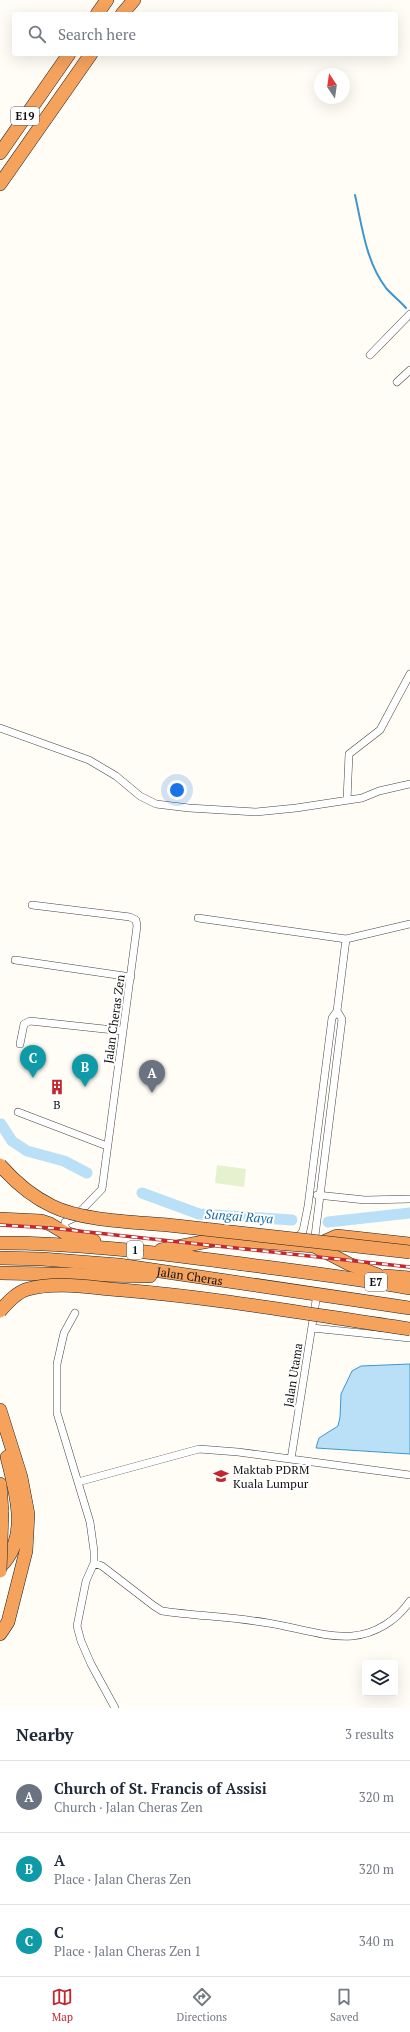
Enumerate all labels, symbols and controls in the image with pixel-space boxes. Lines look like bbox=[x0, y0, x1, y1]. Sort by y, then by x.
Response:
search box bbox=[12, 12, 398, 56]
icon: search bbox=[26, 23, 48, 45]
text: Search here bbox=[58, 24, 136, 44]
north arrow bbox=[314, 68, 350, 104]
road number: E19 bbox=[11, 107, 39, 125]
your location bbox=[167, 780, 187, 800]
street label: Jalan Cheras Zen bbox=[100, 974, 128, 1064]
pin: C bbox=[20, 1045, 46, 1078]
pin: B bbox=[72, 1054, 98, 1087]
pin: A bbox=[139, 1060, 165, 1093]
building icon: B bbox=[48, 1078, 66, 1096]
place label: B bbox=[53, 1097, 61, 1112]
water label: Sungai Raya bbox=[204, 1205, 274, 1227]
road number: 1 bbox=[127, 1241, 143, 1259]
street label: Jalan Cheras bbox=[156, 1263, 224, 1288]
road number: E7 bbox=[365, 1273, 387, 1291]
street label: Jalan Utama bbox=[281, 1342, 305, 1408]
place label: Maktab PDRM Kuala Lumpur bbox=[233, 1462, 310, 1491]
school or university icon: Maktab PDRM Kuala Lumpur bbox=[212, 1467, 230, 1485]
map controls bbox=[362, 1660, 398, 1696]
button: layers bbox=[362, 1660, 398, 1696]
text: Nearby bbox=[16, 1723, 74, 1746]
text: 3 results bbox=[345, 1725, 394, 1743]
text: Church of St. Francis of Assisi bbox=[54, 1778, 267, 1798]
text: A bbox=[24, 1788, 34, 1806]
text: 320 m bbox=[359, 1788, 394, 1806]
text: Church · Jalan Cheras Zen bbox=[54, 1798, 203, 1816]
text: A bbox=[54, 1850, 65, 1870]
text: B bbox=[25, 1860, 33, 1878]
text: 320 m bbox=[359, 1860, 394, 1878]
text: Place · Jalan Cheras Zen bbox=[54, 1870, 191, 1888]
text: C bbox=[54, 1922, 64, 1942]
text: C bbox=[25, 1932, 33, 1950]
text: 340 m bbox=[359, 1932, 394, 1950]
text: Place · Jalan Cheras Zen 1 bbox=[54, 1942, 201, 1960]
tab: Map bbox=[51, 1986, 73, 2024]
tab: Directions bbox=[176, 1986, 227, 2024]
tab: Saved bbox=[330, 1986, 359, 2024]

